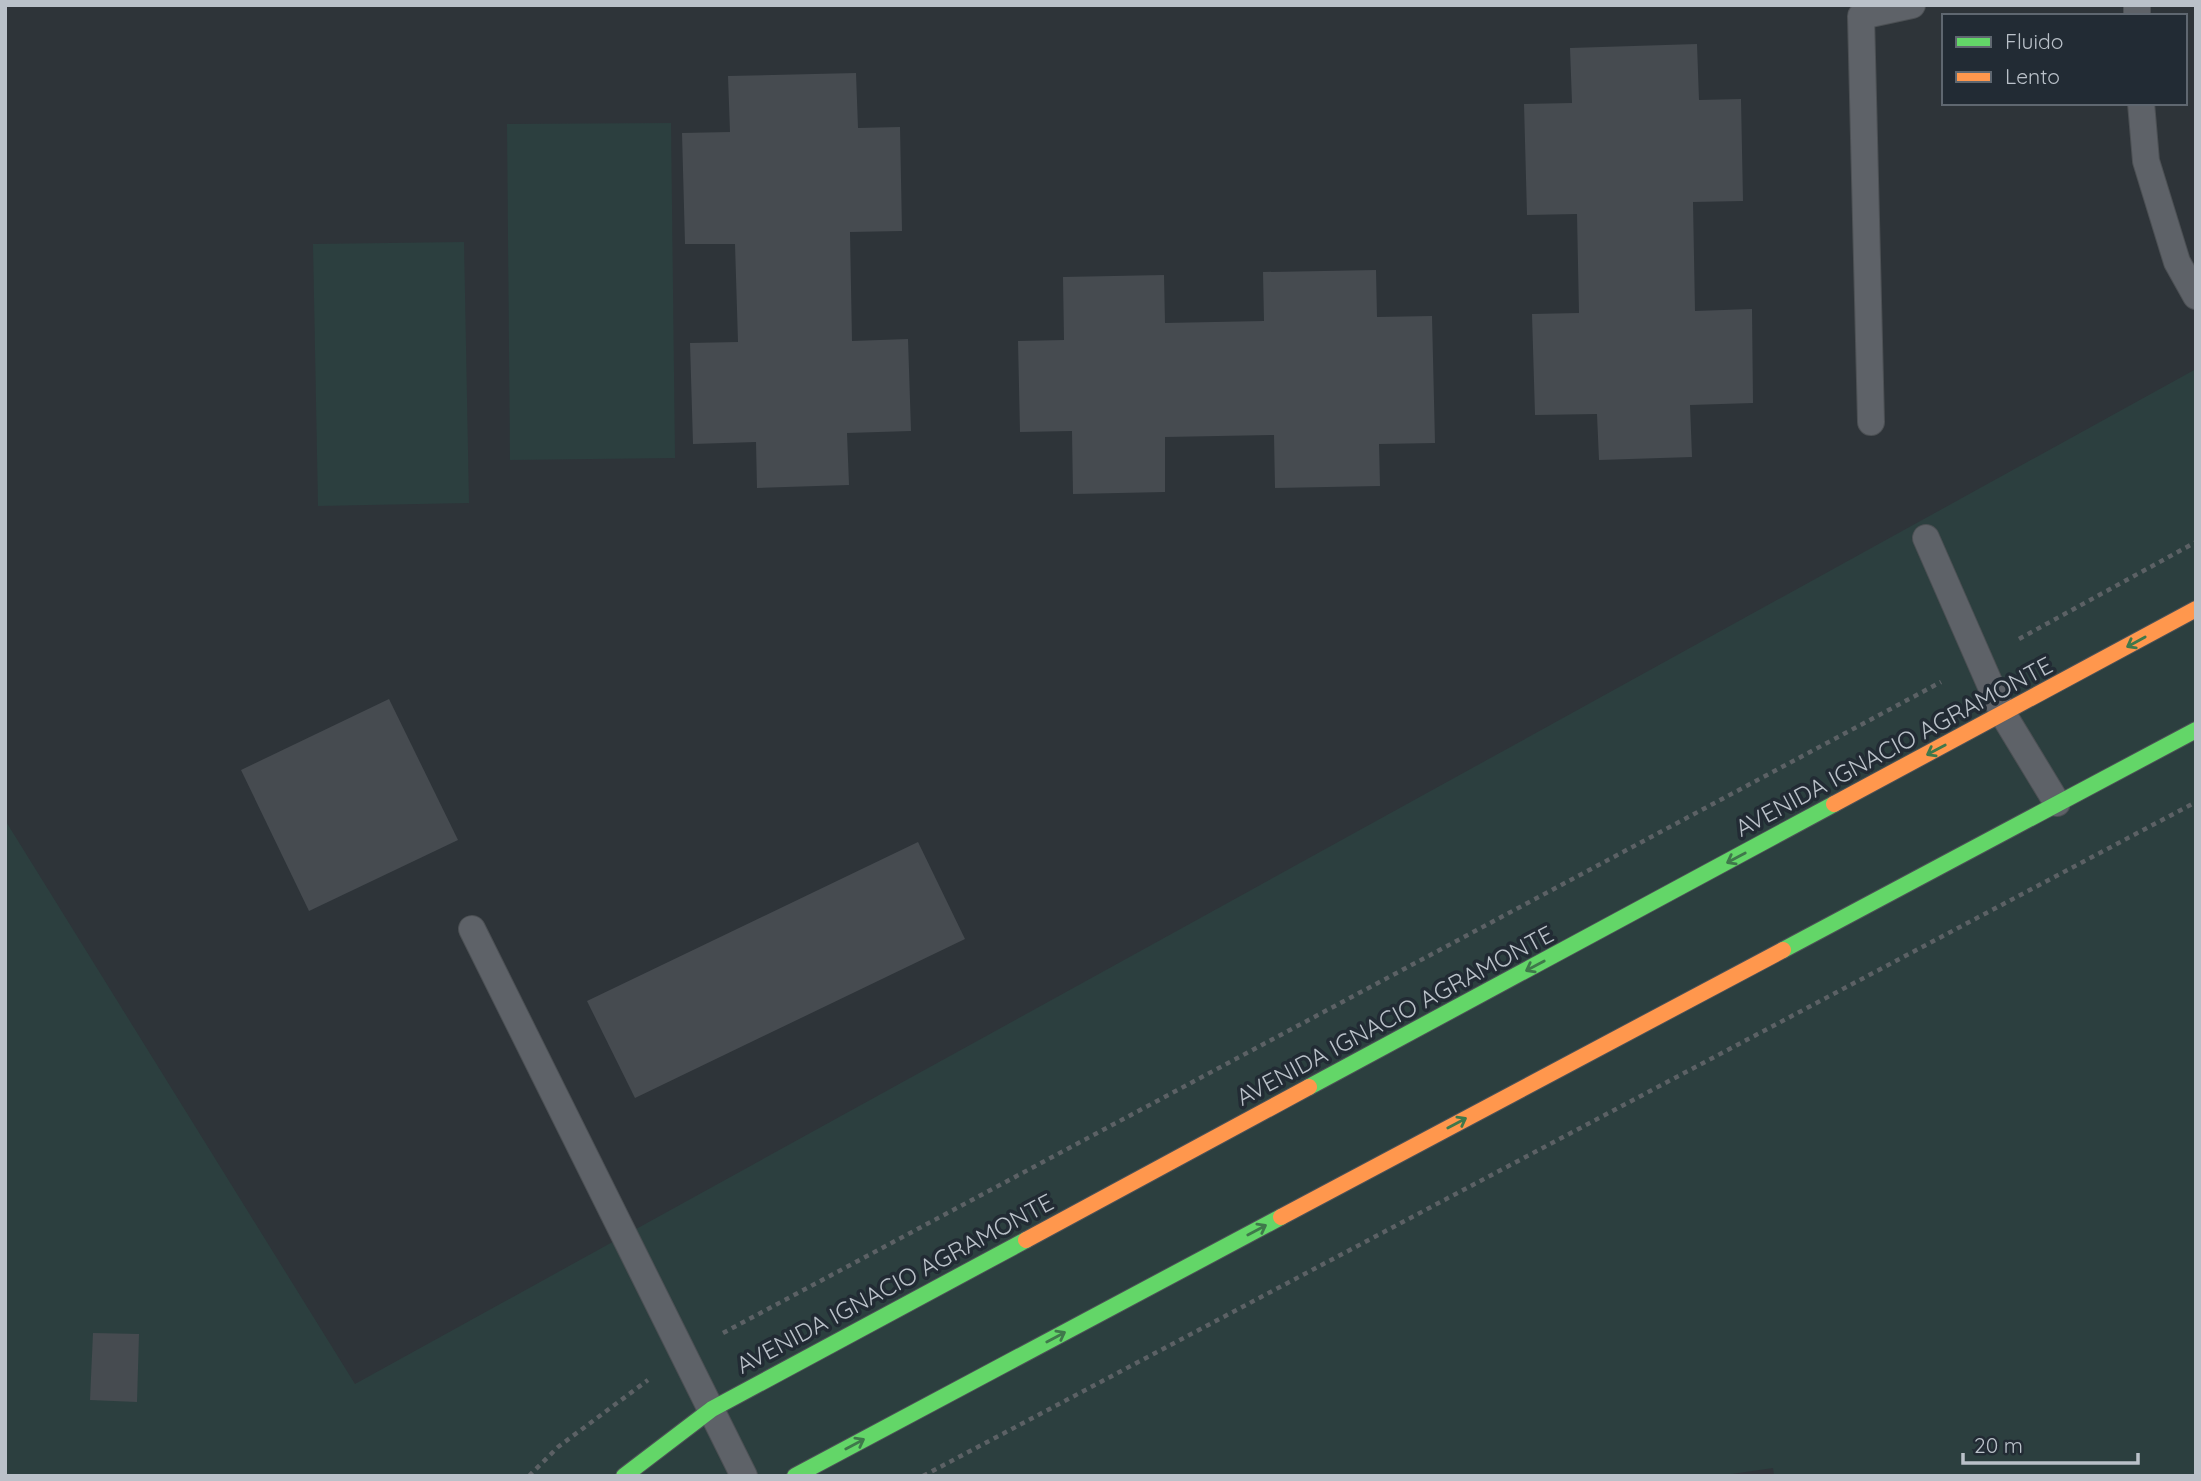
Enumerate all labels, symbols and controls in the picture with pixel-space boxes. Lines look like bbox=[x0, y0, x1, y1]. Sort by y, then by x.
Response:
legend bbox=[1942, 14, 2187, 105]
text: Fluido bbox=[2005, 28, 2063, 54]
text: Lento bbox=[2005, 63, 2060, 89]
one-way arrow bbox=[2126, 635, 2147, 649]
street label: AVENIDA IGNACIO AGRAMONTE bbox=[1730, 649, 2057, 843]
one-way arrow bbox=[1926, 744, 1947, 758]
one-way arrow bbox=[1726, 851, 1746, 865]
street label: AVENIDA IGNACIO AGRAMONTE bbox=[1231, 918, 1558, 1112]
one-way arrow bbox=[1526, 959, 1546, 973]
one-way arrow bbox=[1447, 1116, 1467, 1130]
street label: AVENIDA IGNACIO AGRAMONTE bbox=[731, 1186, 1058, 1380]
one-way arrow bbox=[1246, 1223, 1266, 1237]
one-way arrow bbox=[1045, 1330, 1066, 1343]
scale bar bbox=[1963, 1422, 2138, 1466]
text: 20 m bbox=[1974, 1432, 2023, 1458]
one-way arrow bbox=[844, 1436, 865, 1450]

